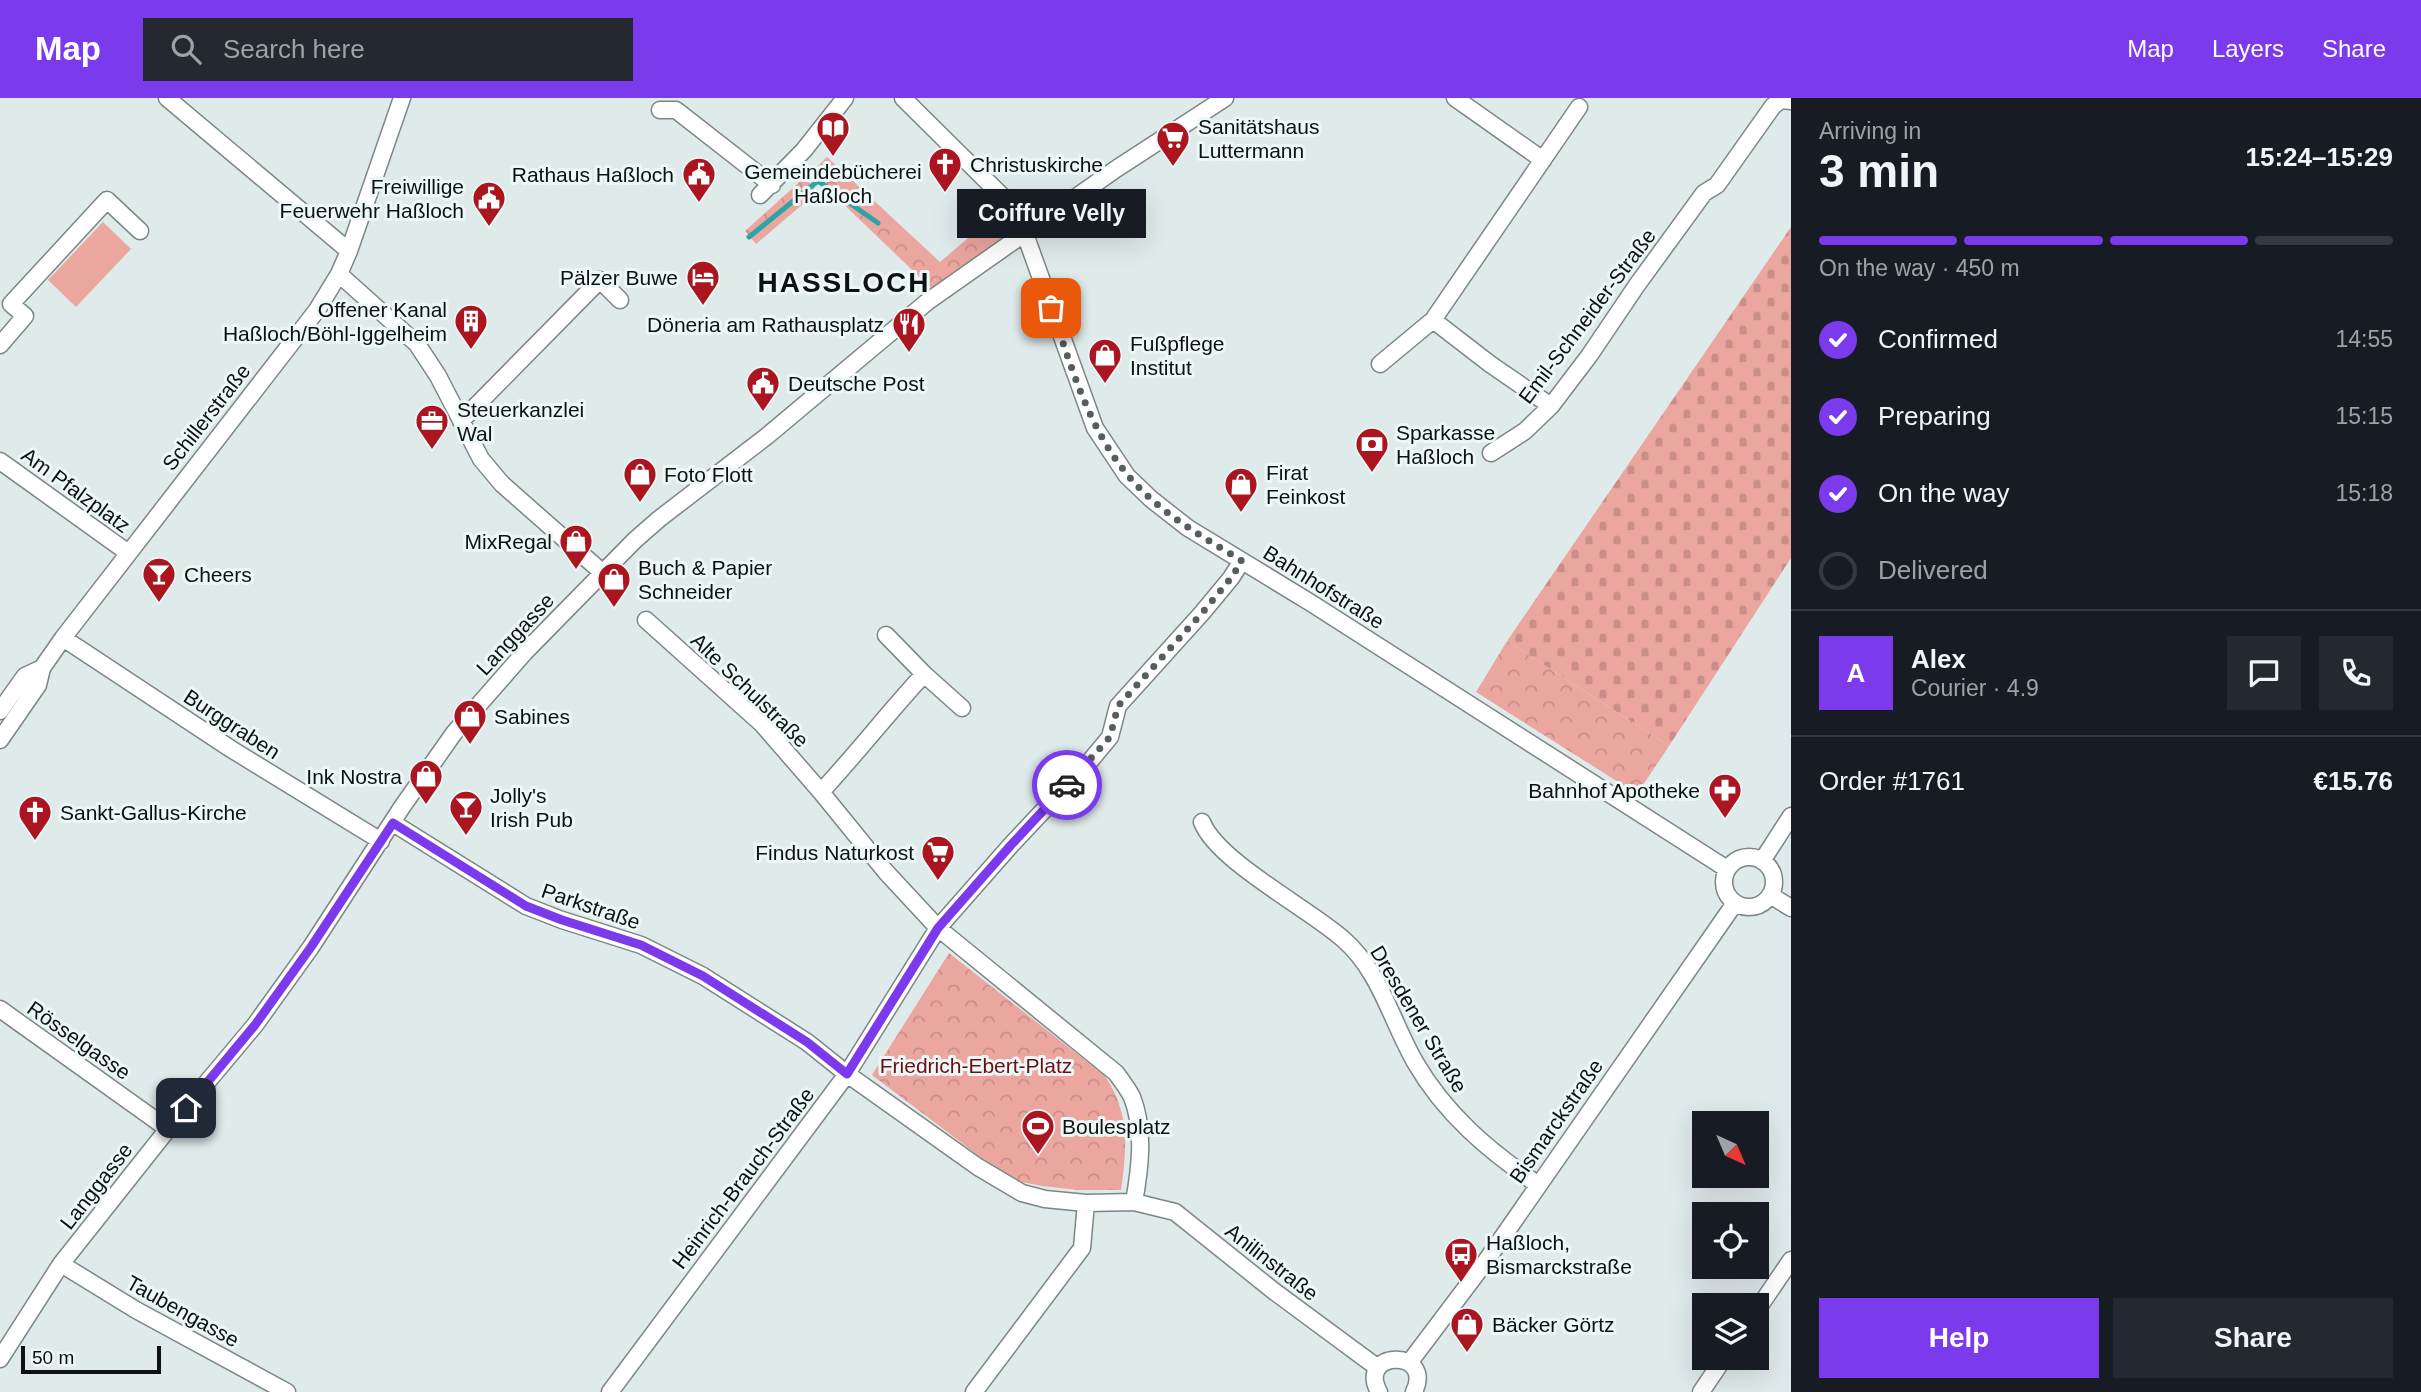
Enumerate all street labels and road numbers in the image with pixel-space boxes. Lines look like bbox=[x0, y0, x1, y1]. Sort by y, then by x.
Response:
street label: Emil-Schneider-Straße bbox=[1514, 224, 1660, 408]
street label: Schillerstraße bbox=[157, 359, 255, 475]
street label: Am Pfalzplatz bbox=[17, 443, 135, 537]
street label: Bahnhofstraße bbox=[1259, 541, 1389, 633]
street label: Langgasse bbox=[472, 589, 558, 679]
street label: Alte Schulstraße bbox=[687, 628, 813, 752]
street label: Burggraben bbox=[180, 684, 284, 764]
street label: Parkstraße bbox=[539, 878, 643, 934]
street label: Dresdener Straße bbox=[1366, 942, 1472, 1096]
street label: Rösselgasse bbox=[23, 996, 135, 1084]
street label: Bismarckstraße bbox=[1505, 1055, 1607, 1187]
street label: Heinrich-Brauch-Straße bbox=[667, 1083, 819, 1273]
street label: Langgasse bbox=[55, 1138, 137, 1234]
street label: Anilinstraße bbox=[1221, 1219, 1323, 1305]
street label: Taubengasse bbox=[123, 1271, 243, 1351]

